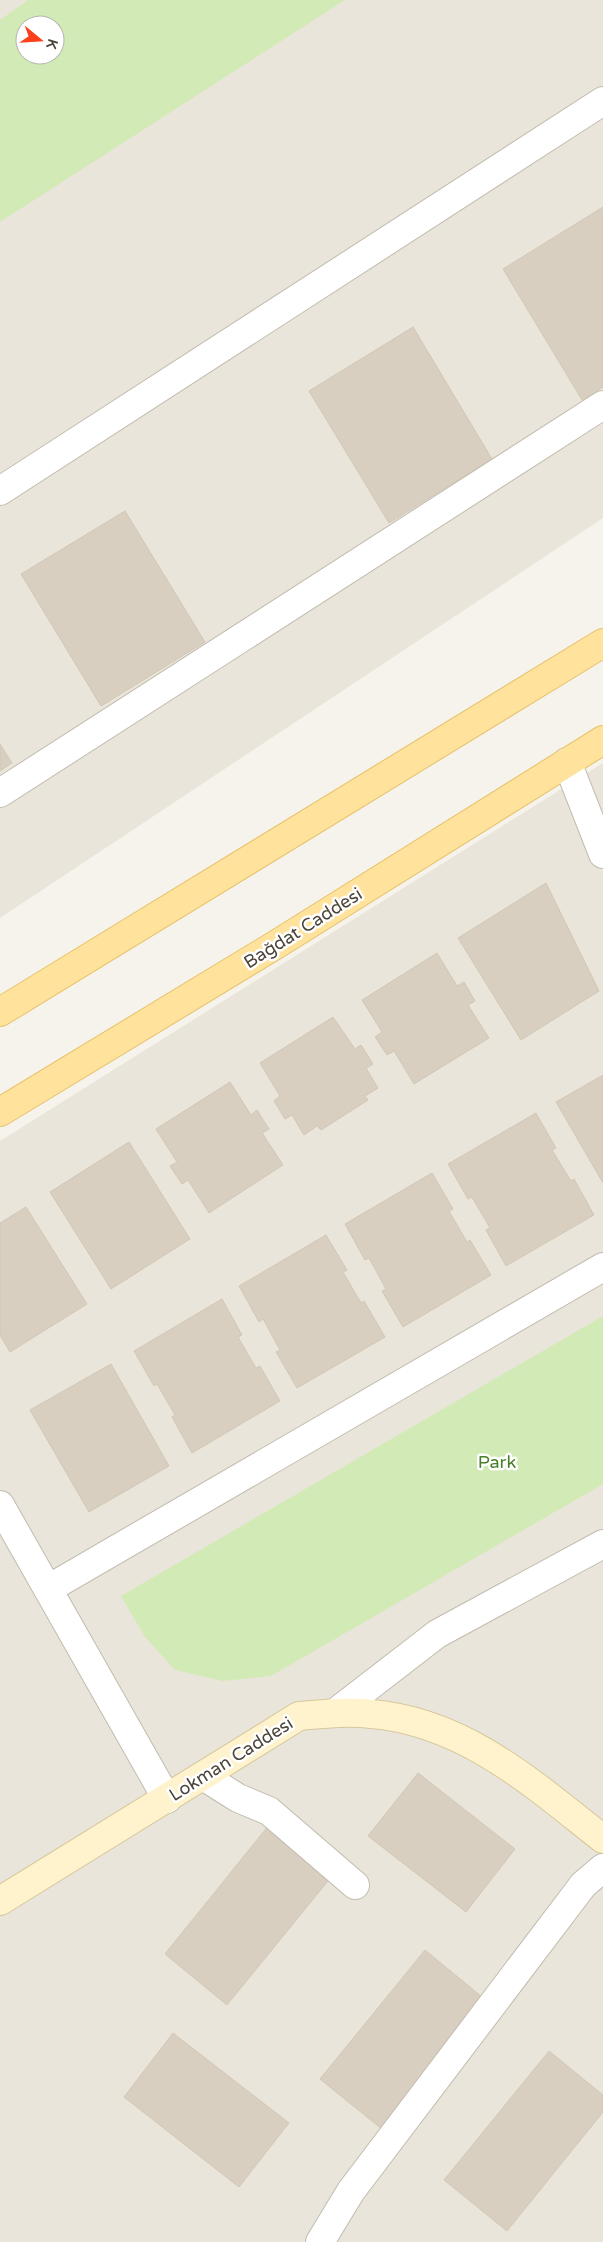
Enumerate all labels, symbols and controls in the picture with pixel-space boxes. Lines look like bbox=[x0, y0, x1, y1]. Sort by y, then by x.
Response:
north arrow bbox=[15, 15, 65, 65]
text: K bbox=[42, 37, 61, 52]
street label: Bağdat Caddesi bbox=[240, 883, 366, 973]
park label: Park bbox=[478, 1451, 516, 1473]
street label: Lokman Caddesi bbox=[165, 1712, 297, 1806]

